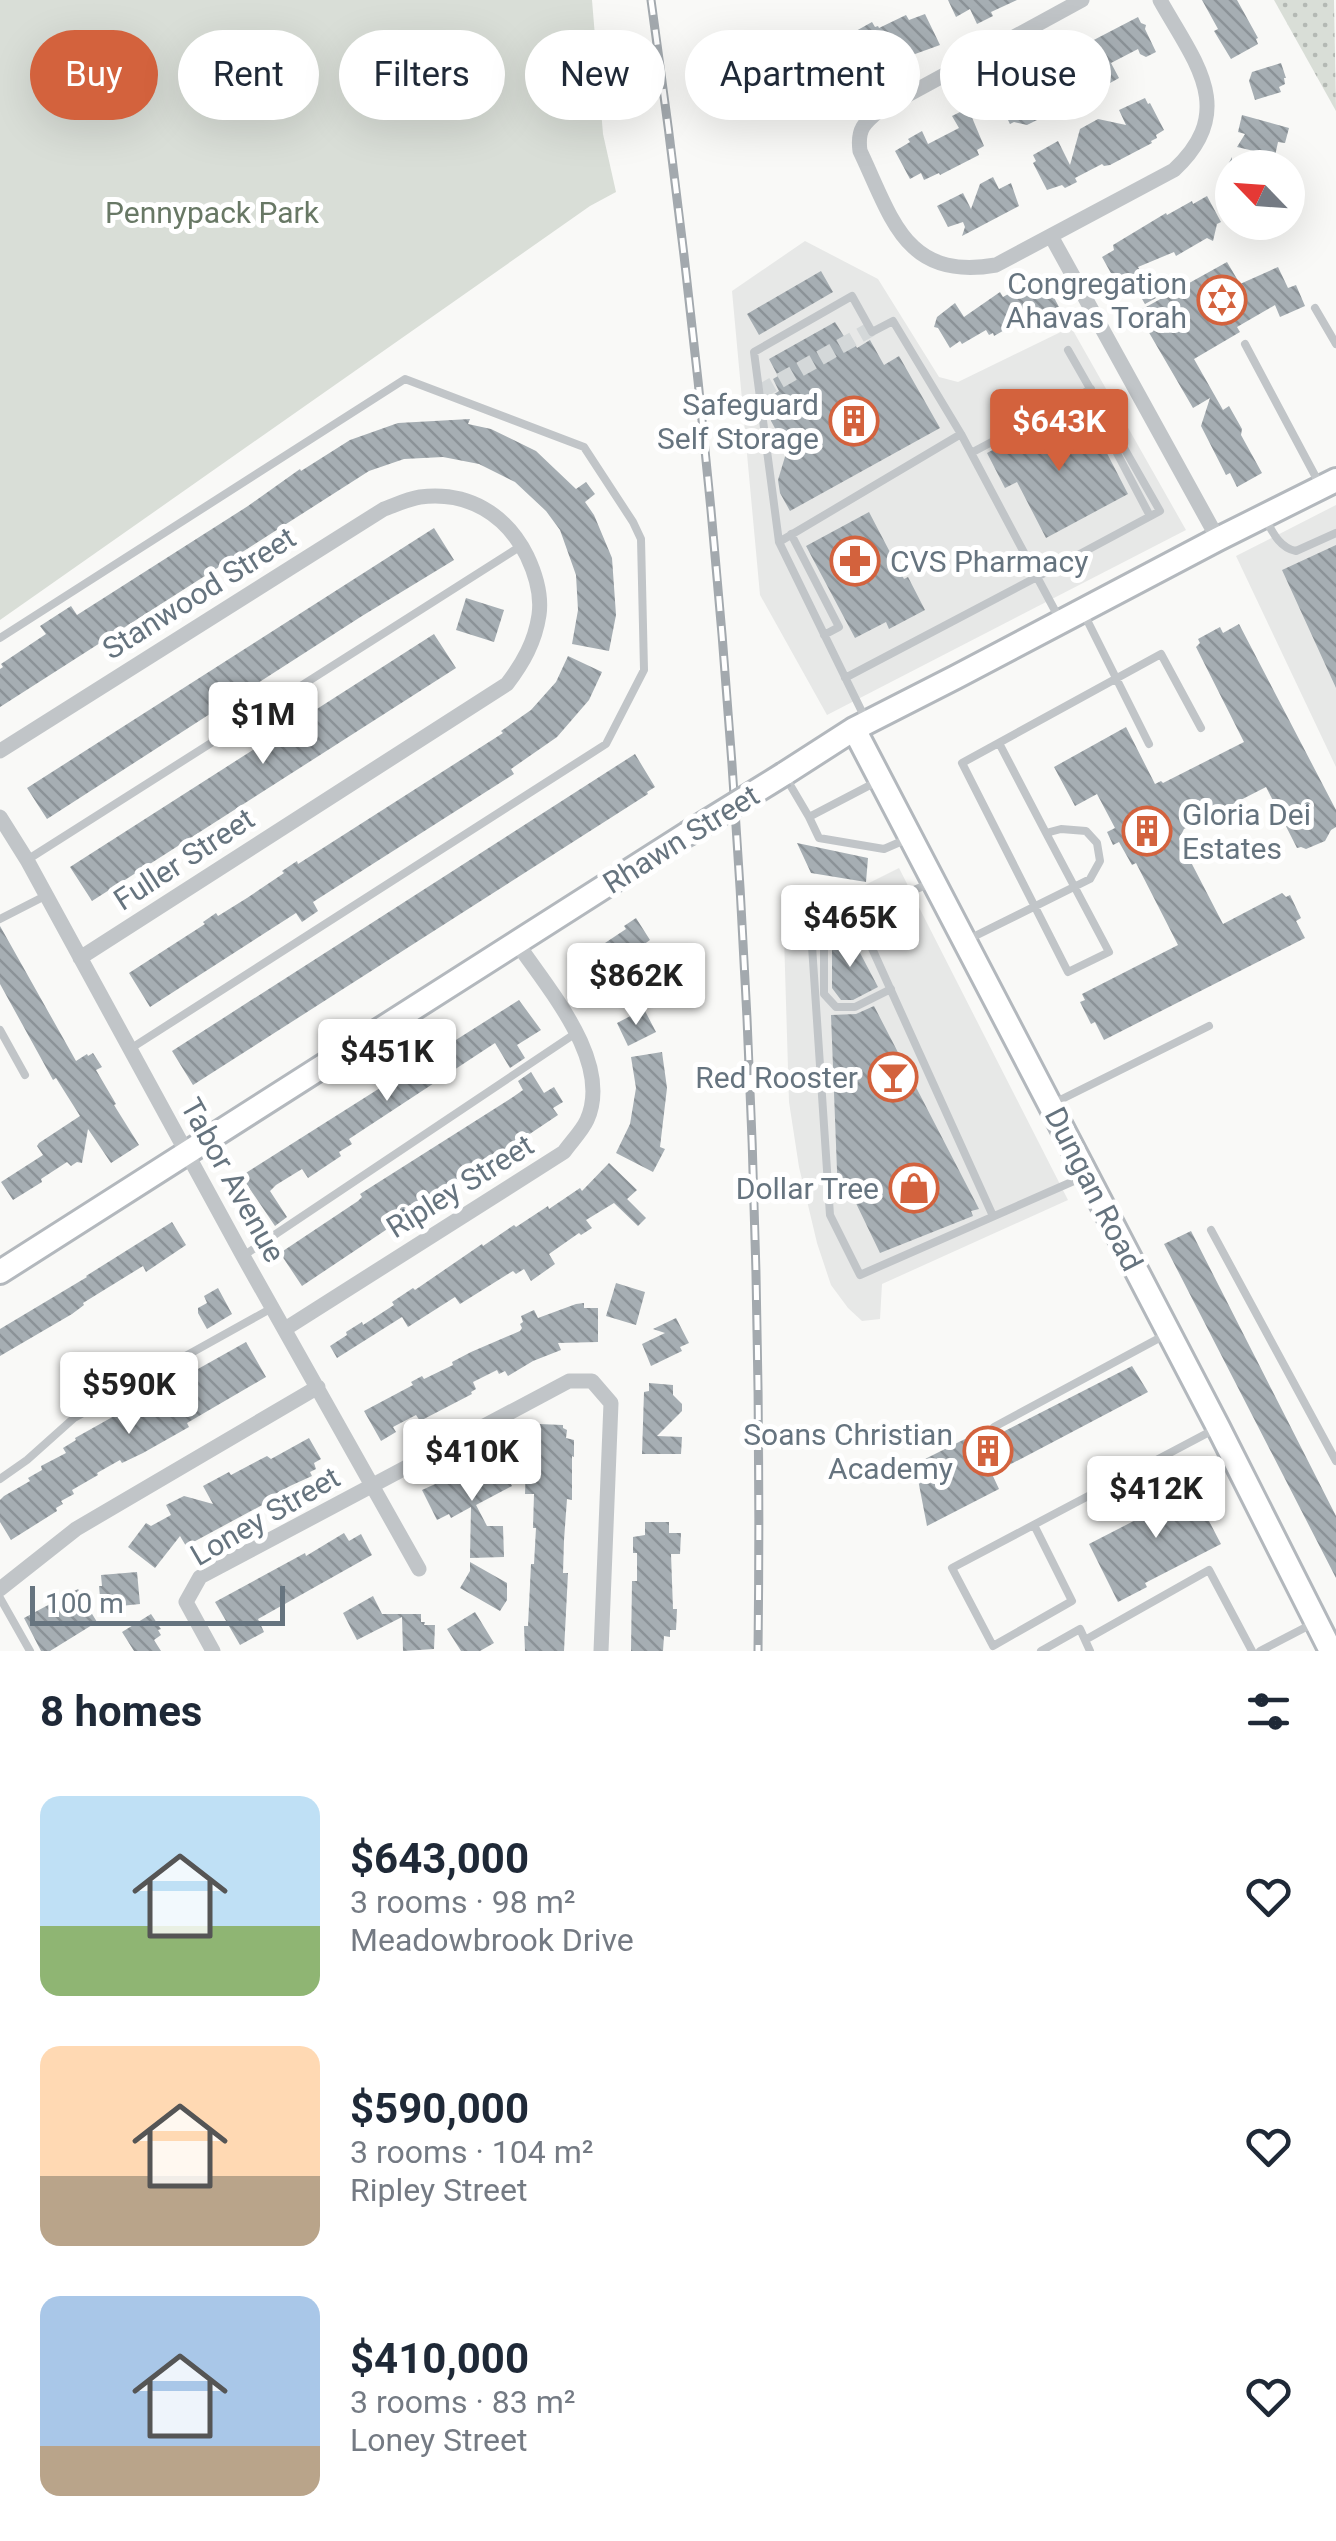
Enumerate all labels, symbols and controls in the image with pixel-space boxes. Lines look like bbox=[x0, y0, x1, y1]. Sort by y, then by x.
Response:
chip: Buy bbox=[30, 30, 158, 120]
chip: Rent bbox=[178, 30, 319, 120]
chip: Filters bbox=[339, 30, 505, 120]
chip: New bbox=[525, 30, 665, 120]
chip: Apartment bbox=[685, 30, 920, 120]
chip: House bbox=[940, 30, 1111, 120]
north arrow bbox=[1215, 150, 1305, 240]
map controls bbox=[1215, 150, 1305, 240]
park label: Pennypack Park bbox=[105, 195, 320, 230]
place label: Congregation Ahavas Torah bbox=[1006, 266, 1187, 335]
synagogue icon: Congregation Ahavas Torah bbox=[1196, 274, 1248, 326]
place label: Safeguard Self Storage bbox=[657, 387, 819, 456]
pin: $643K bbox=[989, 389, 1129, 474]
building icon: Safeguard Self Storage bbox=[828, 395, 880, 447]
text: $643K bbox=[1012, 402, 1106, 440]
street label: Stanwood Street bbox=[96, 520, 302, 666]
pharmacy icon: CVS Pharmacy bbox=[829, 535, 881, 587]
place label: CVS Pharmacy bbox=[890, 544, 1088, 579]
pin: $1M bbox=[215, 682, 311, 767]
text: $1M bbox=[231, 695, 295, 733]
street label: Rhawn Street bbox=[597, 777, 765, 901]
place label: Gloria Dei Estates bbox=[1182, 797, 1311, 866]
street label: Fuller Street bbox=[107, 801, 261, 917]
building icon: Gloria Dei Estates bbox=[1121, 805, 1173, 857]
pin: $465K bbox=[780, 885, 920, 970]
text: $465K bbox=[803, 898, 897, 936]
pin: $862K bbox=[566, 943, 706, 1028]
text: $862K bbox=[589, 956, 683, 994]
pin: $451K bbox=[317, 1019, 457, 1104]
text: $451K bbox=[340, 1032, 434, 1070]
bar icon: Red Rooster bbox=[867, 1051, 919, 1103]
place label: Red Rooster bbox=[695, 1060, 858, 1095]
street label: Tabor Avenue bbox=[174, 1092, 292, 1268]
street label: Dungan Road bbox=[1038, 1101, 1150, 1277]
street label: Ripley Street bbox=[380, 1127, 540, 1245]
shop icon: Dollar Tree bbox=[888, 1162, 940, 1214]
place label: Dollar Tree bbox=[736, 1171, 879, 1206]
pin: $590K bbox=[59, 1352, 199, 1437]
text: $590K bbox=[82, 1365, 176, 1403]
place label: Soans Christian Academy bbox=[743, 1417, 953, 1486]
pin: $410K bbox=[402, 1419, 542, 1504]
building icon: Soans Christian Academy bbox=[962, 1425, 1014, 1477]
text: $410K bbox=[425, 1432, 519, 1470]
pin: $412K bbox=[1086, 1456, 1226, 1541]
street label: Loney Street bbox=[184, 1459, 346, 1573]
text: $412K bbox=[1109, 1469, 1203, 1507]
scale bar bbox=[30, 1581, 285, 1626]
text: 100 m bbox=[45, 1587, 124, 1620]
icon: filters bbox=[1241, 1684, 1296, 1739]
text: 8 homes bbox=[40, 1687, 202, 1736]
text: $643,000 bbox=[350, 1834, 529, 1883]
icon: home bbox=[120, 1836, 240, 1956]
icon: heart bbox=[1241, 1869, 1296, 1924]
text: 3 rooms · 98 m² bbox=[350, 1883, 575, 1921]
text: Meadowbrook Drive bbox=[350, 1921, 634, 1959]
text: $590,000 bbox=[350, 2084, 529, 2133]
icon: home bbox=[120, 2086, 240, 2206]
icon: heart bbox=[1241, 2119, 1296, 2174]
text: 3 rooms · 104 m² bbox=[350, 2133, 593, 2171]
text: Ripley Street bbox=[350, 2171, 528, 2209]
text: $410,000 bbox=[350, 2334, 529, 2383]
icon: home bbox=[120, 2336, 240, 2456]
icon: heart bbox=[1241, 2369, 1296, 2424]
text: 3 rooms · 83 m² bbox=[350, 2383, 575, 2421]
text: Loney Street bbox=[350, 2421, 527, 2459]

